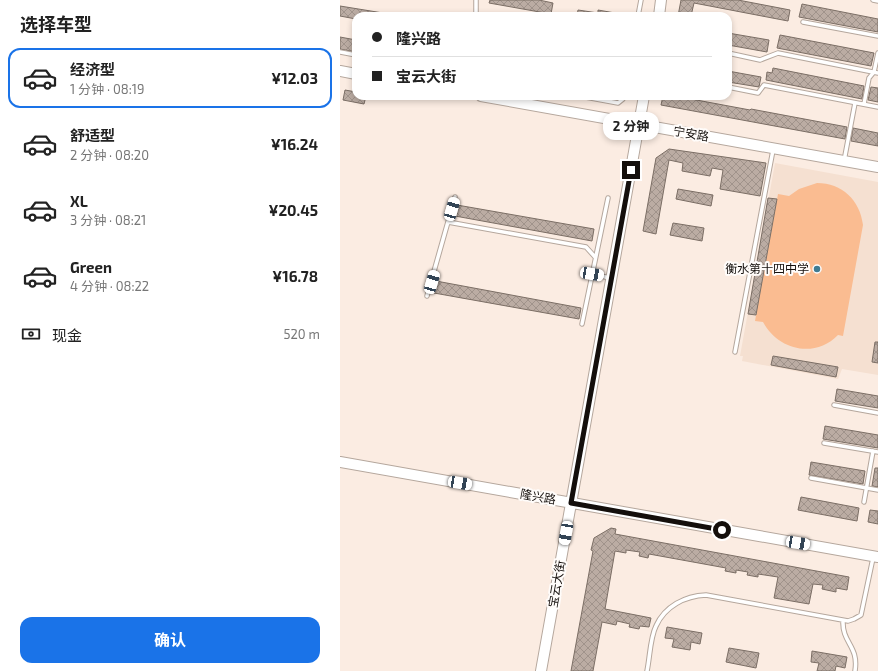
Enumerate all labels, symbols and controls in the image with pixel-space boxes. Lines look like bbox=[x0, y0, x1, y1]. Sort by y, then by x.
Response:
text: 选择车型 bbox=[20, 13, 92, 35]
text: 隆兴路 bbox=[396, 29, 441, 47]
icon: car bbox=[22, 60, 58, 96]
text: 经济型 bbox=[70, 60, 115, 78]
text: 宝云大街 bbox=[396, 67, 456, 85]
text: ¥12.03 bbox=[271, 69, 318, 87]
text: 1 分钟 · 08:19 bbox=[70, 81, 144, 97]
callout: 2 分钟 bbox=[603, 112, 659, 140]
text: 2 分钟 bbox=[613, 118, 649, 134]
street label: 宁安路 bbox=[672, 123, 710, 143]
icon: car bbox=[22, 126, 58, 162]
text: 舒适型 bbox=[70, 126, 115, 144]
text: ¥16.24 bbox=[271, 135, 318, 153]
text: 2 分钟 · 08:20 bbox=[70, 147, 149, 163]
route end bbox=[622, 161, 640, 179]
icon: car bbox=[22, 192, 58, 228]
text: XL bbox=[70, 192, 88, 210]
car bbox=[443, 196, 461, 222]
text: ¥20.45 bbox=[268, 201, 318, 219]
text: 3 分钟 · 08:21 bbox=[70, 212, 146, 228]
icon: car bbox=[22, 258, 58, 294]
text: Green bbox=[70, 258, 112, 276]
place label: 衡水第十四中学 bbox=[725, 261, 809, 275]
marker: 衡水第十四中学 bbox=[812, 264, 822, 274]
car bbox=[579, 266, 605, 282]
text: ¥16.78 bbox=[272, 267, 318, 285]
car bbox=[423, 269, 441, 295]
text: 4 分钟 · 08:22 bbox=[70, 278, 149, 294]
icon: cash bbox=[20, 323, 42, 345]
text: 现金 bbox=[52, 326, 82, 344]
text: 520 m bbox=[284, 326, 320, 342]
car bbox=[447, 475, 473, 491]
street label: 隆兴路 bbox=[519, 486, 557, 506]
car bbox=[558, 520, 574, 546]
route start bbox=[713, 521, 731, 539]
car bbox=[785, 535, 811, 551]
street label: 宝云大街 bbox=[545, 559, 567, 609]
button: 确认 bbox=[20, 617, 320, 663]

